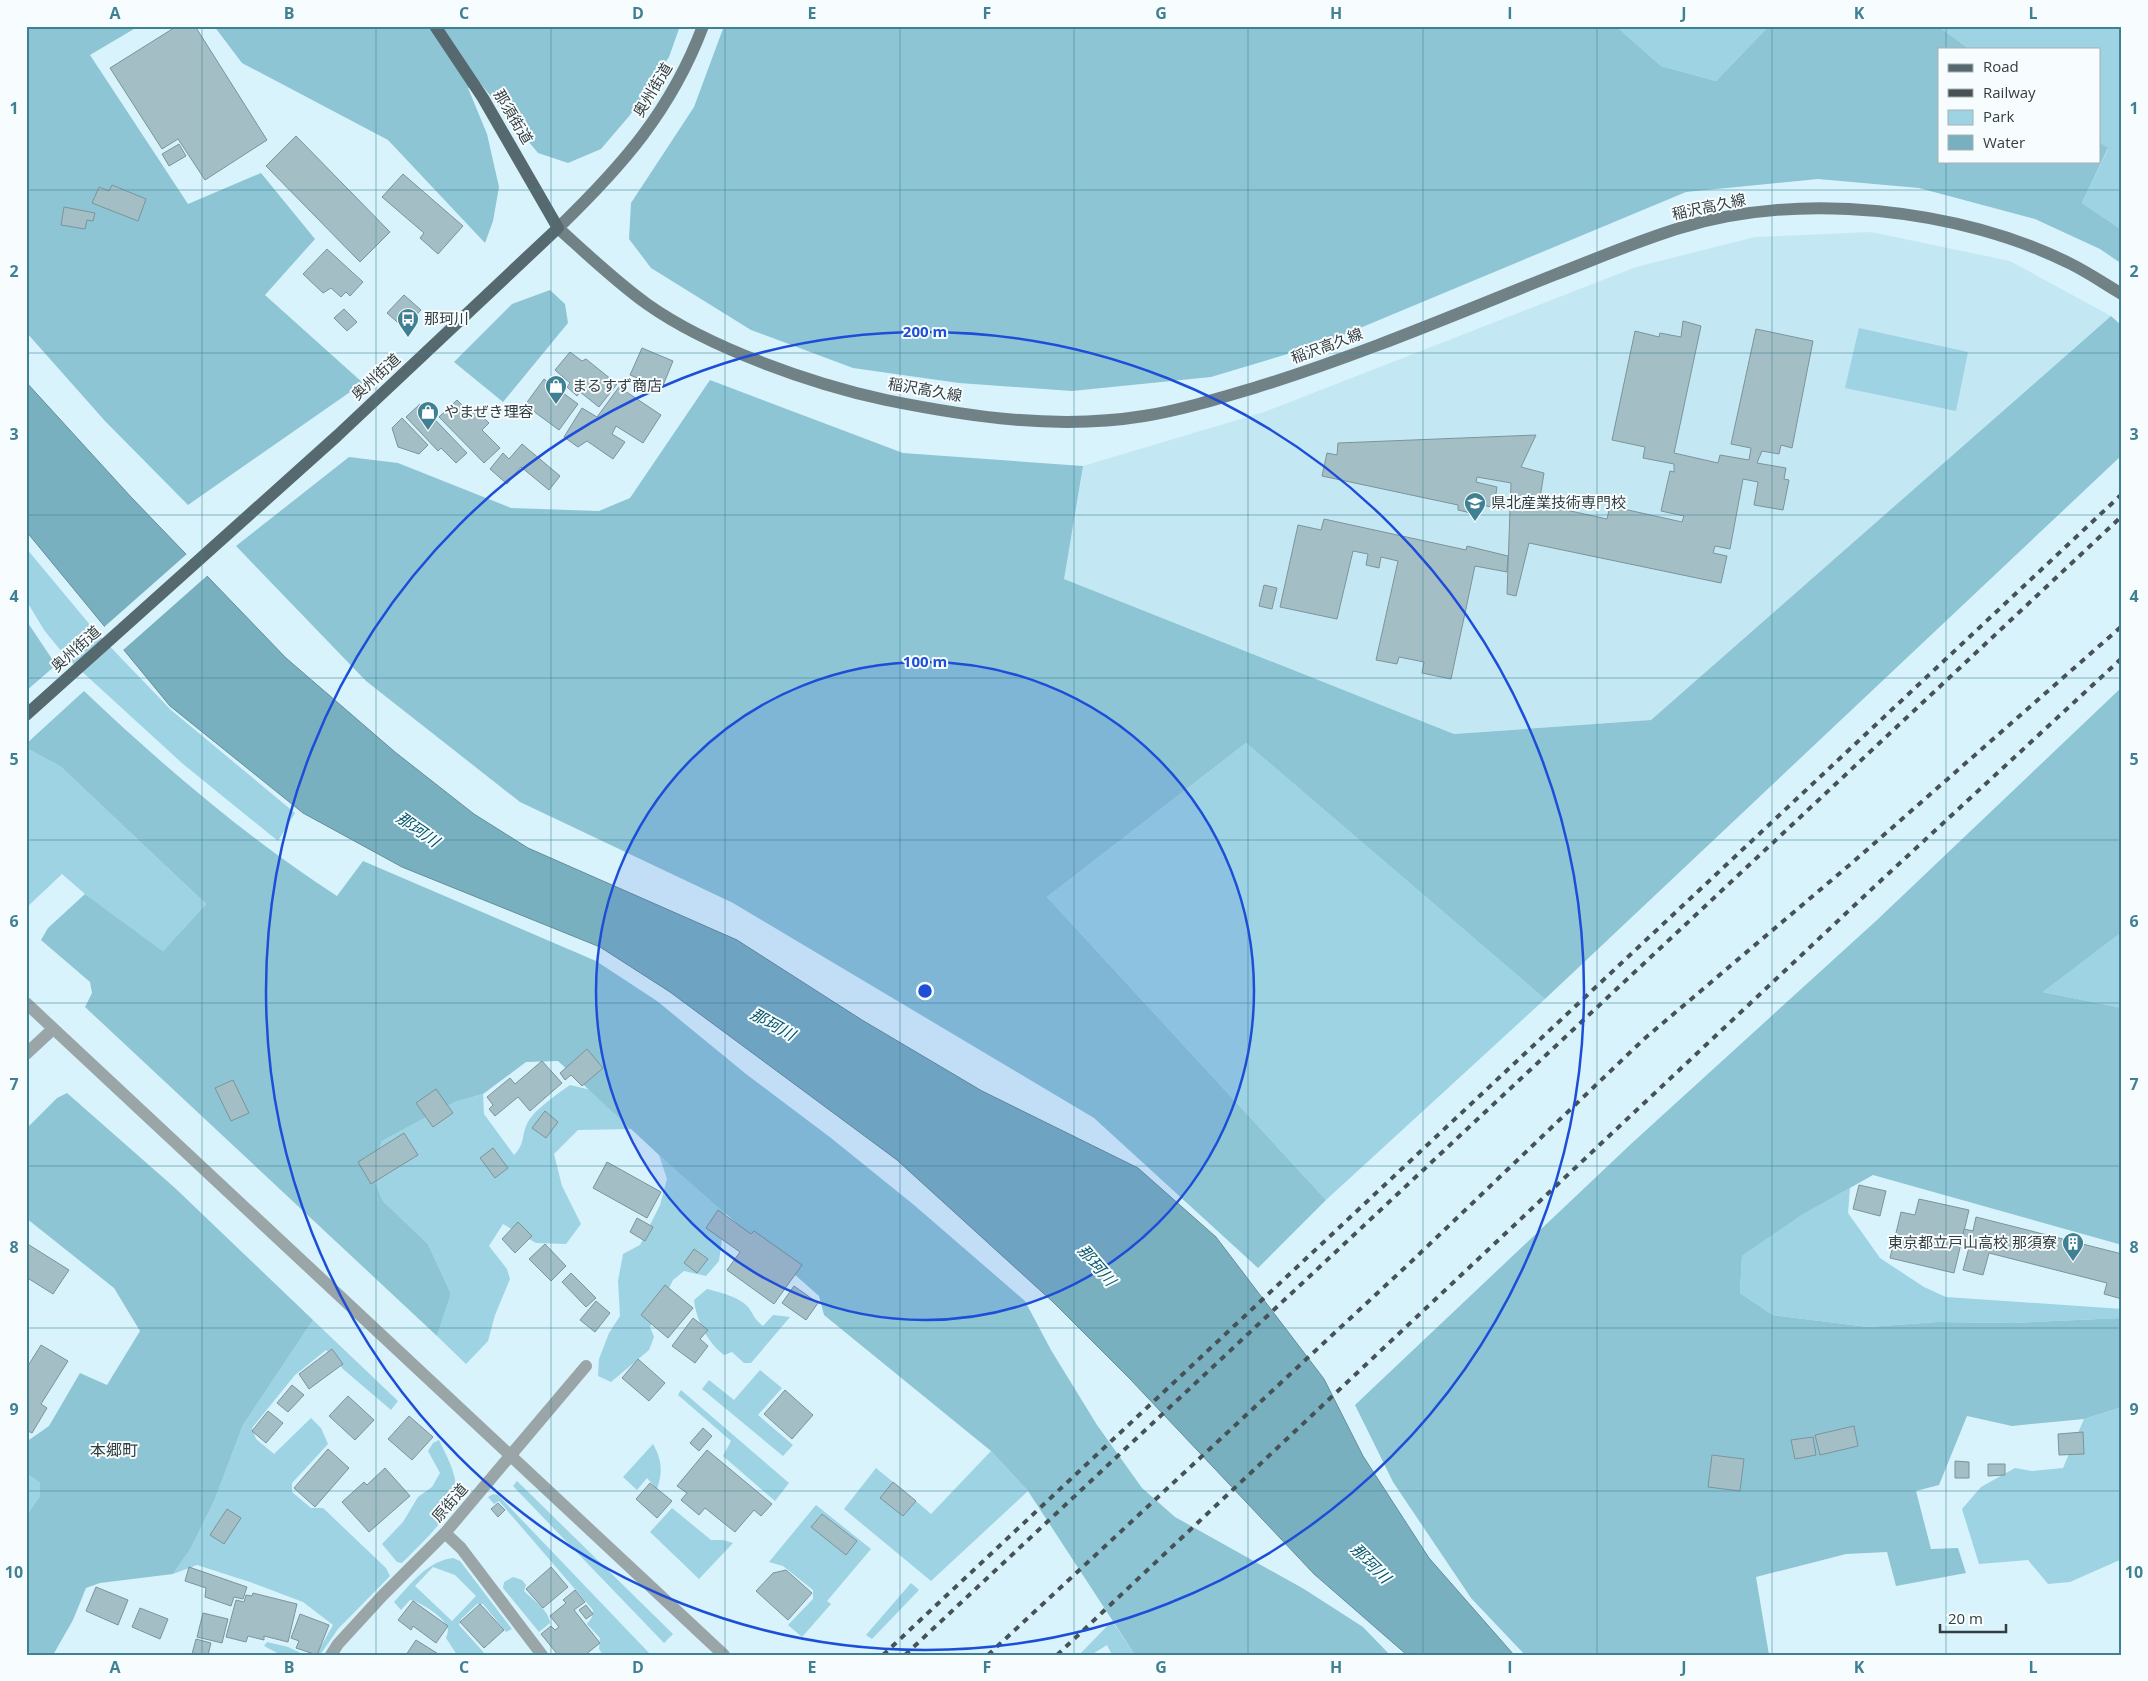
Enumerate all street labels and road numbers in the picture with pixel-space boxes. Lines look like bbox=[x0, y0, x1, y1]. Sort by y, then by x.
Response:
street label: 奥州街道 bbox=[628, 59, 676, 120]
street label: 那須街道 bbox=[490, 86, 538, 147]
street label: 稲沢高久線 bbox=[1670, 188, 1748, 224]
street label: 稲沢高久線 bbox=[1288, 323, 1365, 367]
street label: 奥州街道 bbox=[347, 348, 404, 404]
street label: 稲沢高久線 bbox=[886, 373, 964, 405]
street label: 奥州街道 bbox=[46, 621, 104, 676]
street label: 原街道 bbox=[427, 1479, 472, 1526]

